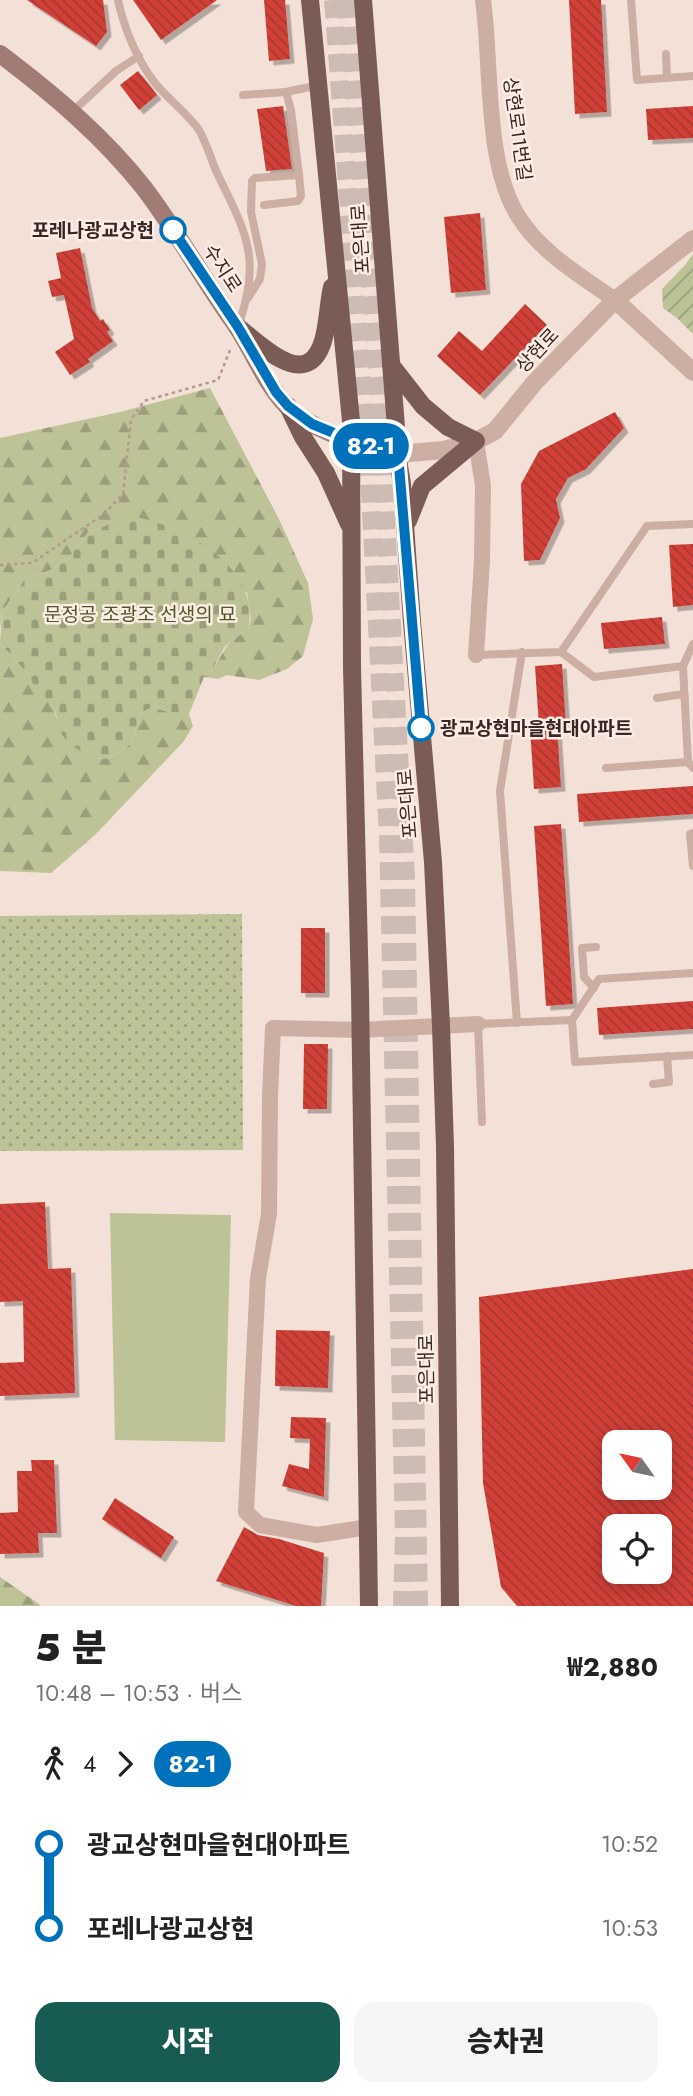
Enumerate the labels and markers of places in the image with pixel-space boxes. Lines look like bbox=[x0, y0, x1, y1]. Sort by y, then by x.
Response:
place label: 포레나광교상현 bbox=[32, 217, 154, 244]
marker: 포레나광교상현 bbox=[160, 217, 186, 243]
marker: 광교상현마을현대아파트 bbox=[408, 715, 434, 741]
place label: 광교상현마을현대아파트 bbox=[440, 715, 632, 742]

